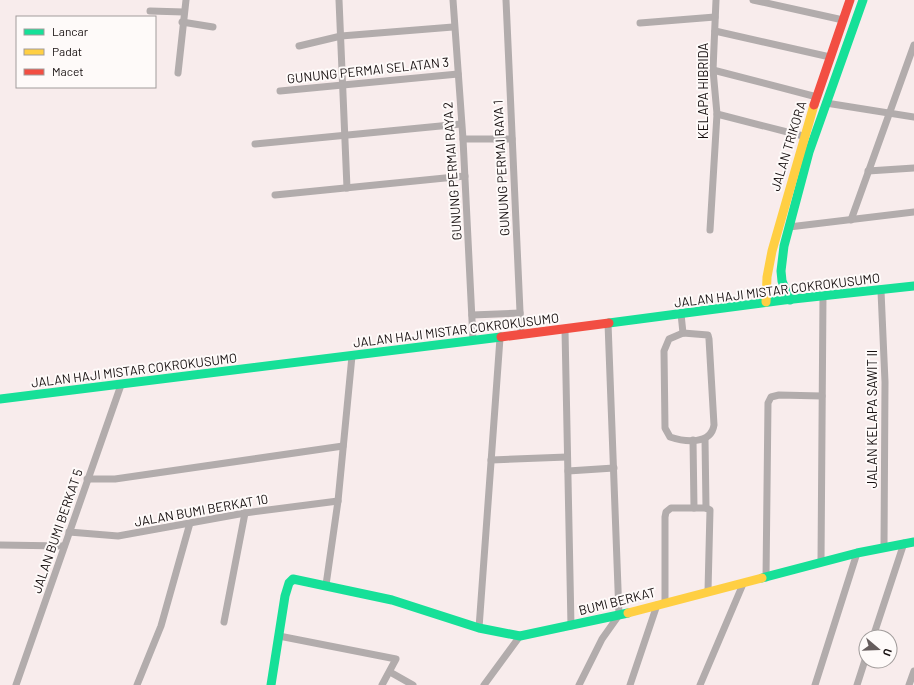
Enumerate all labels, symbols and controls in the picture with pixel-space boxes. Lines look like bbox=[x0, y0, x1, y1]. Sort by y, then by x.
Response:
legend bbox=[16, 16, 156, 88]
text: Lancar bbox=[52, 24, 89, 38]
street label: KELAPA HIBRIDA bbox=[695, 43, 711, 139]
text: Padat bbox=[52, 44, 82, 58]
street label: GUNUNG PERMAI SELATAN 3 bbox=[286, 54, 450, 86]
text: Macet bbox=[52, 64, 84, 78]
street label: GUNUNG PERMAI RAYA 1 bbox=[489, 99, 513, 237]
street label: JALAN TRIKORA bbox=[767, 99, 809, 193]
street label: GUNUNG PERMAI RAYA 2 bbox=[439, 101, 465, 241]
street label: JALAN HAJI MISTAR COKROKUSUMO bbox=[673, 269, 881, 311]
street label: JALAN HAJI MISTAR COKROKUSUMO bbox=[352, 309, 560, 351]
street label: JALAN HAJI MISTAR COKROKUSUMO bbox=[30, 349, 238, 391]
street label: JALAN KELAPA SAWIT II bbox=[864, 350, 880, 488]
street label: JALAN BUMI BERKAT 5 bbox=[28, 466, 86, 595]
street label: JALAN BUMI BERKAT 10 bbox=[133, 490, 269, 530]
street label: BUMI BERKAT bbox=[577, 584, 657, 618]
north arrow bbox=[858, 629, 898, 669]
text: U bbox=[881, 647, 895, 658]

